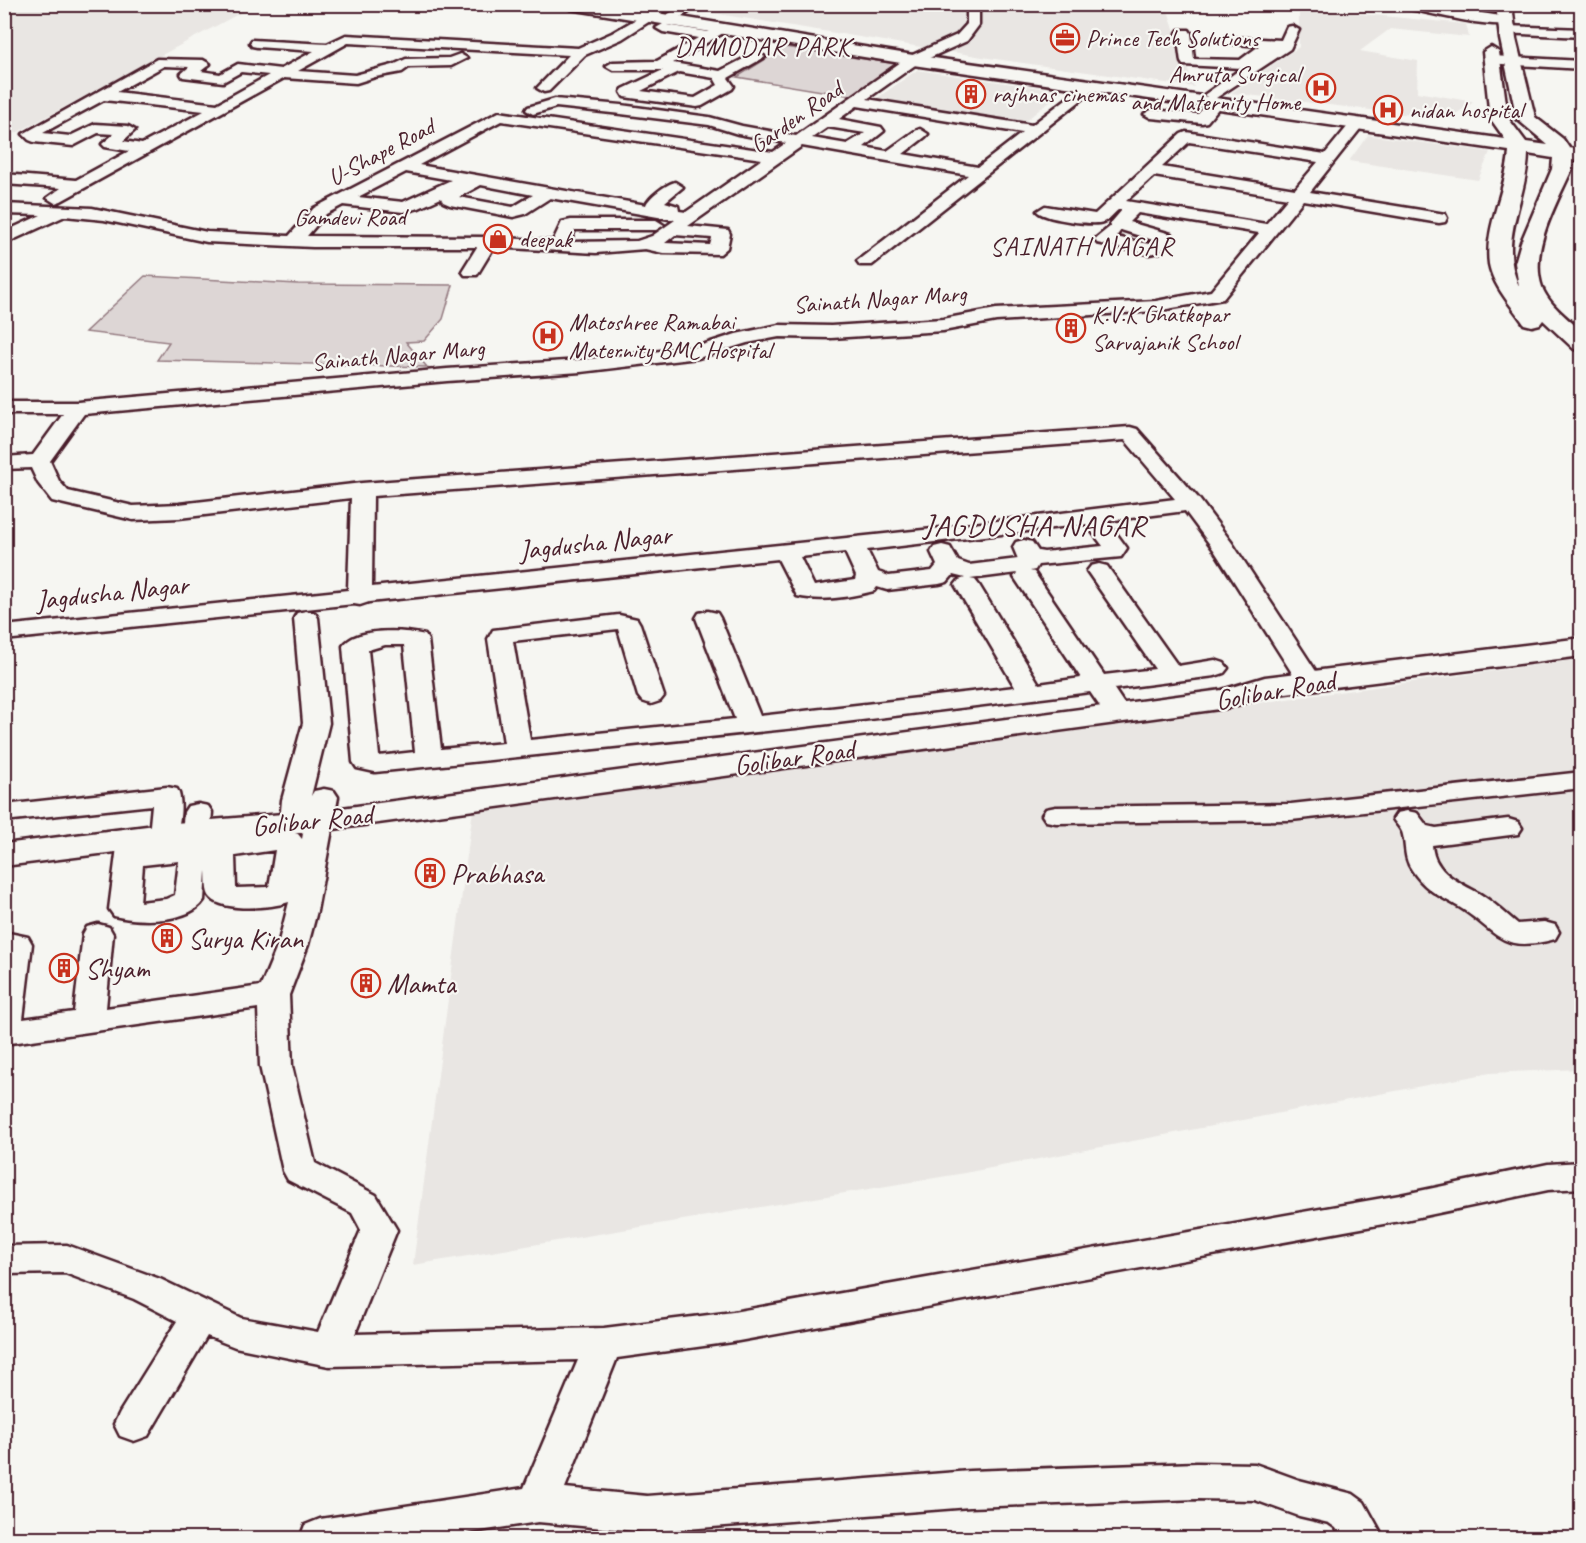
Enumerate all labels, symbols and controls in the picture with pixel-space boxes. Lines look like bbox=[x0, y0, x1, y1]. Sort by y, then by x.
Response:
office icon: Prince Tech Solutions bbox=[1049, 22, 1081, 54]
place label: Prince Tech Solutions bbox=[1086, 23, 1261, 53]
district label: DAMODAR PARK bbox=[675, 30, 855, 63]
place label: Amruta Surgical and Maternity Home bbox=[1130, 59, 1304, 117]
street label: Garden Road bbox=[744, 72, 851, 160]
hospital icon: Amruta Surgical and Maternity Home bbox=[1305, 72, 1337, 104]
building icon: rajhnas cinemas bbox=[955, 78, 987, 110]
place label: rajhnas cinemas bbox=[992, 79, 1128, 109]
hospital icon: nidan hospital bbox=[1372, 94, 1404, 126]
place label: nidan hospital bbox=[1409, 95, 1527, 125]
street label: U-Shape Road bbox=[323, 110, 442, 193]
street label: Gamdevi Road bbox=[294, 202, 409, 232]
shop icon: deepak bbox=[482, 223, 514, 255]
place label: deepak bbox=[519, 224, 574, 254]
district label: SAINATH NAGAR bbox=[990, 230, 1176, 263]
street label: Sainath Nagar Marg bbox=[792, 278, 969, 320]
place label: K.V.K Ghatkopar Sarvajanik School bbox=[1092, 299, 1241, 357]
place label: Matoshree Ramabai Maternity BMC Hospital bbox=[569, 307, 775, 365]
building icon: K.V.K Ghatkopar Sarvajanik School bbox=[1055, 312, 1087, 344]
hospital icon: Matoshree Ramabai Maternity BMC Hospital bbox=[532, 320, 564, 352]
street label: Sainath Nagar Marg bbox=[310, 332, 487, 378]
district label: JAGDUSHA NAGAR bbox=[921, 506, 1149, 544]
street label: Jagdusha Nagar bbox=[515, 516, 675, 568]
street label: Jagdusha Nagar bbox=[32, 566, 192, 618]
street label: Golibar Road bbox=[1212, 662, 1341, 718]
street label: Golibar Road bbox=[732, 731, 860, 783]
street label: Golibar Road bbox=[250, 796, 378, 844]
place label: Prabhasa bbox=[451, 856, 546, 891]
building icon: Prabhasa bbox=[414, 857, 446, 889]
place label: Surya Kiran bbox=[188, 921, 304, 956]
building icon: Surya Kiran bbox=[151, 922, 183, 954]
place label: Shyam bbox=[85, 951, 151, 986]
building icon: Shyam bbox=[48, 952, 80, 984]
place label: Mamta bbox=[387, 966, 457, 1001]
building icon: Mamta bbox=[350, 967, 382, 999]

